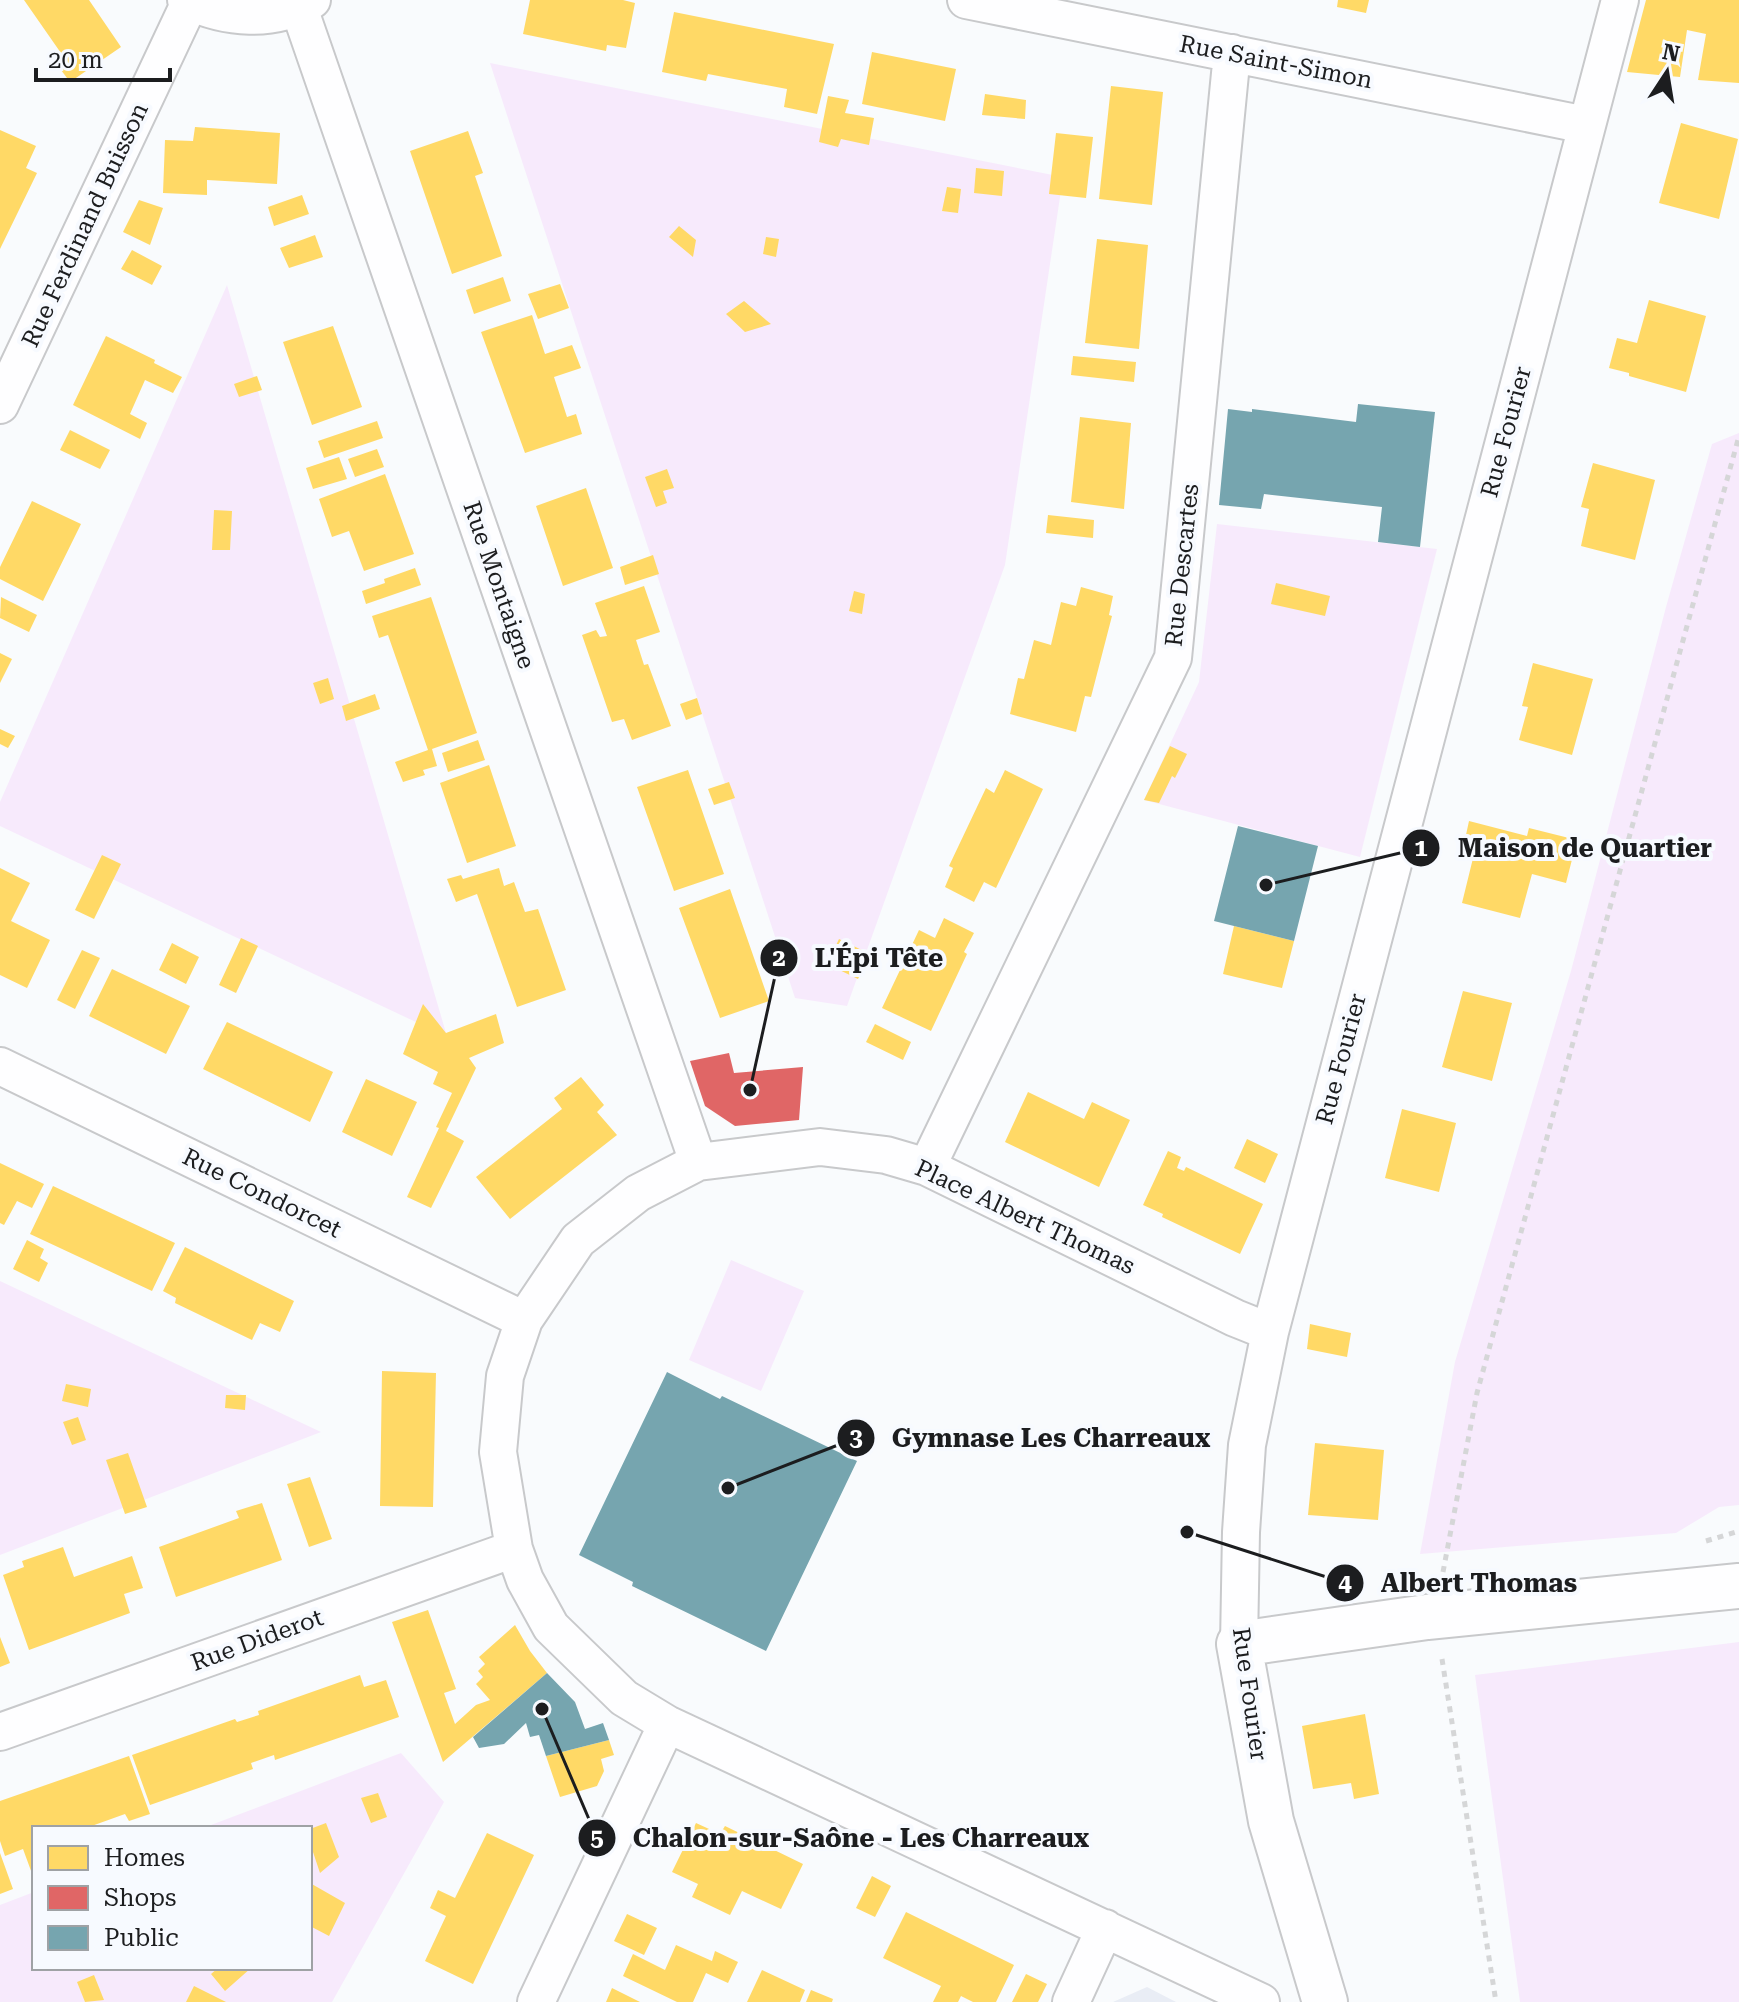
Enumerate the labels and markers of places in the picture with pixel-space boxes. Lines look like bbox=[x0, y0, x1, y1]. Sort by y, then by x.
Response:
callout: Maison de Quartier bbox=[1401, 823, 1728, 873]
callout: L'Épi Tête bbox=[759, 933, 959, 983]
callout: Gymnase Les Charreaux bbox=[836, 1413, 1226, 1463]
callout: Albert Thomas bbox=[1325, 1558, 1594, 1608]
callout: Chalon-sur-Saône - Les Charreaux bbox=[577, 1813, 1105, 1863]

